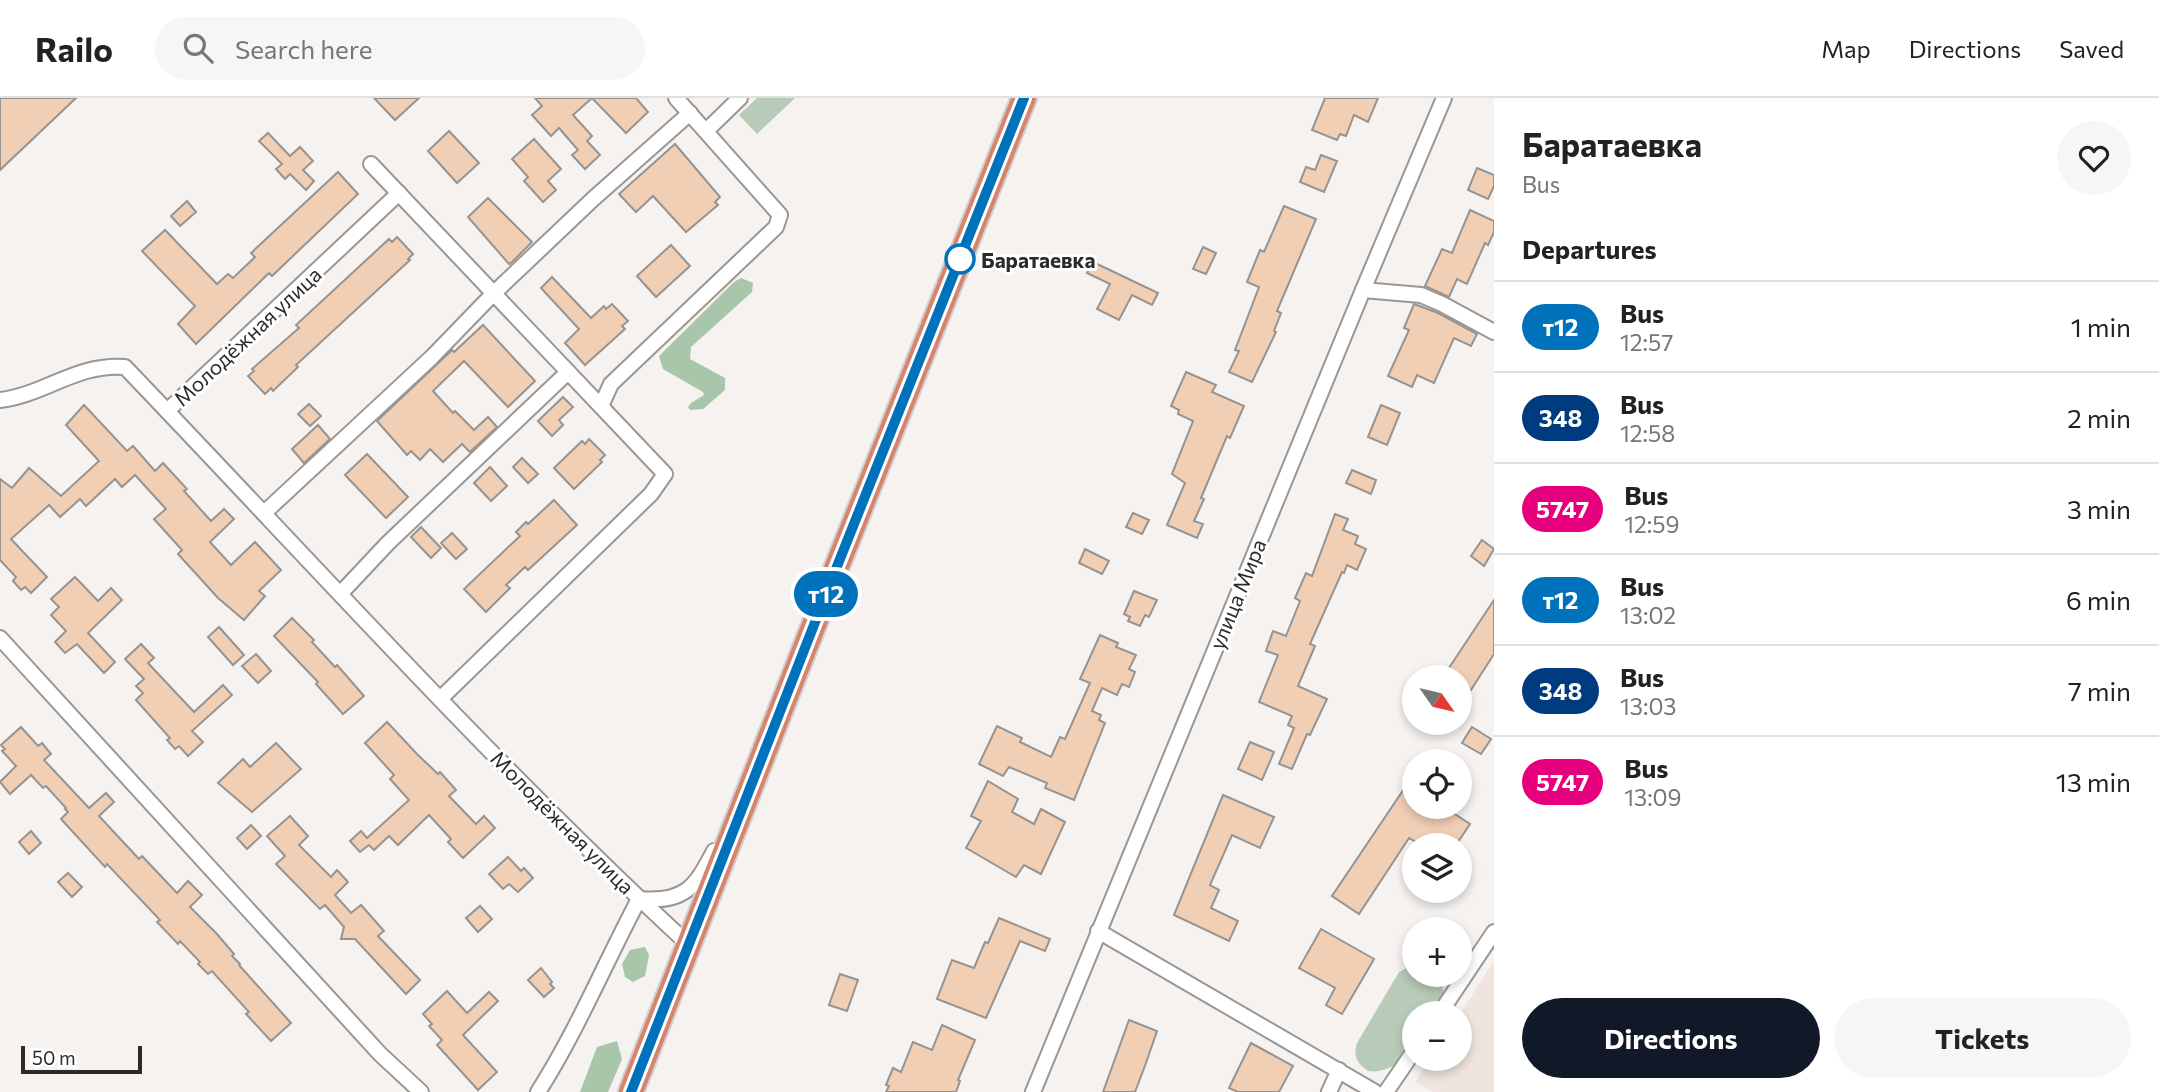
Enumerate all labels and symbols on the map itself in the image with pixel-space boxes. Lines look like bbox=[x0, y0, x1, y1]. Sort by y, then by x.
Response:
marker: Баратаевка bbox=[945, 244, 975, 274]
place label: Баратаевка bbox=[981, 247, 1095, 272]
street label: Молодёжная улица bbox=[168, 261, 326, 411]
street label: улица Мира bbox=[1204, 535, 1270, 653]
line badge: т12 bbox=[786, 571, 866, 617]
north arrow bbox=[1402, 665, 1472, 735]
street label: Молодёжная улица bbox=[486, 745, 640, 899]
scale bar bbox=[21, 1043, 142, 1075]

